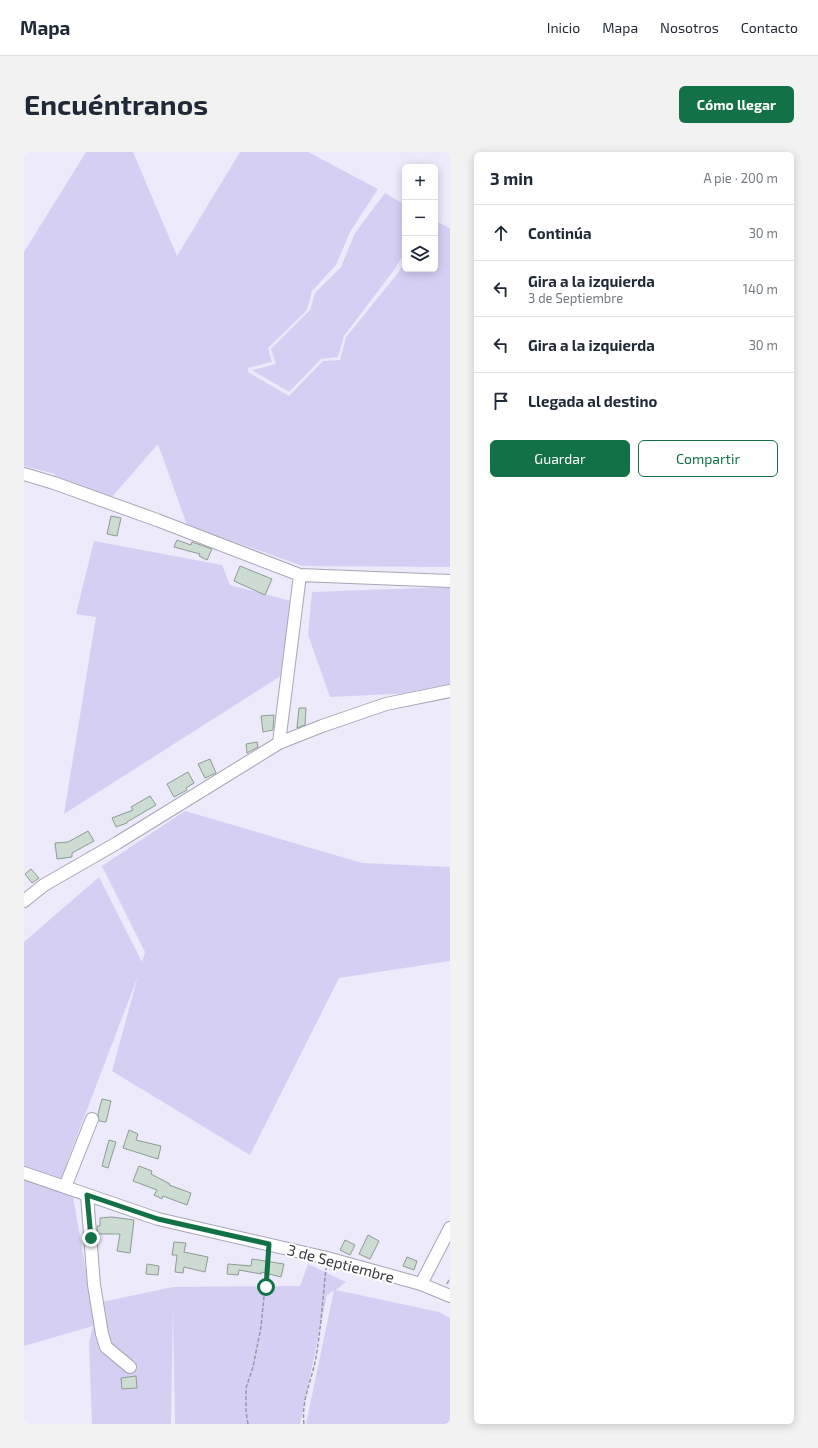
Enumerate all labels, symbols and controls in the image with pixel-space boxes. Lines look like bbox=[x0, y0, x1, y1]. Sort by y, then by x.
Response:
text: Mapa bbox=[20, 16, 70, 39]
text: Inicio bbox=[547, 19, 580, 36]
text: Mapa bbox=[602, 19, 638, 36]
text: Nosotros bbox=[660, 19, 719, 36]
text: Contacto bbox=[741, 19, 798, 36]
button: Cómo llegar bbox=[679, 86, 794, 123]
text: Encuéntranos bbox=[24, 87, 208, 121]
map controls bbox=[402, 164, 438, 272]
button: + bbox=[402, 164, 438, 200]
text: 3 min bbox=[490, 168, 533, 188]
text: A pie · 200 m bbox=[703, 170, 778, 186]
button: − bbox=[402, 200, 438, 236]
icon: ahead bbox=[490, 222, 512, 244]
text: Continúa bbox=[528, 224, 591, 242]
text: 30 m bbox=[749, 225, 778, 241]
button: layers bbox=[402, 236, 438, 272]
text: Gira a la izquierda bbox=[528, 272, 655, 290]
icon: left bbox=[490, 278, 512, 300]
text: 140 m bbox=[743, 281, 778, 297]
text: 3 de Septiembre bbox=[528, 290, 623, 306]
icon: left bbox=[490, 334, 512, 356]
text: Gira a la izquierda bbox=[528, 336, 655, 354]
text: 30 m bbox=[749, 337, 778, 353]
icon: arrive bbox=[490, 390, 512, 412]
text: Llegada al destino bbox=[528, 392, 657, 410]
button: Guardar bbox=[490, 440, 630, 477]
button: Compartir bbox=[638, 440, 778, 477]
route end bbox=[82, 1229, 100, 1247]
street label: 3 de Septiembre bbox=[286, 1240, 396, 1286]
route start bbox=[257, 1278, 275, 1296]

